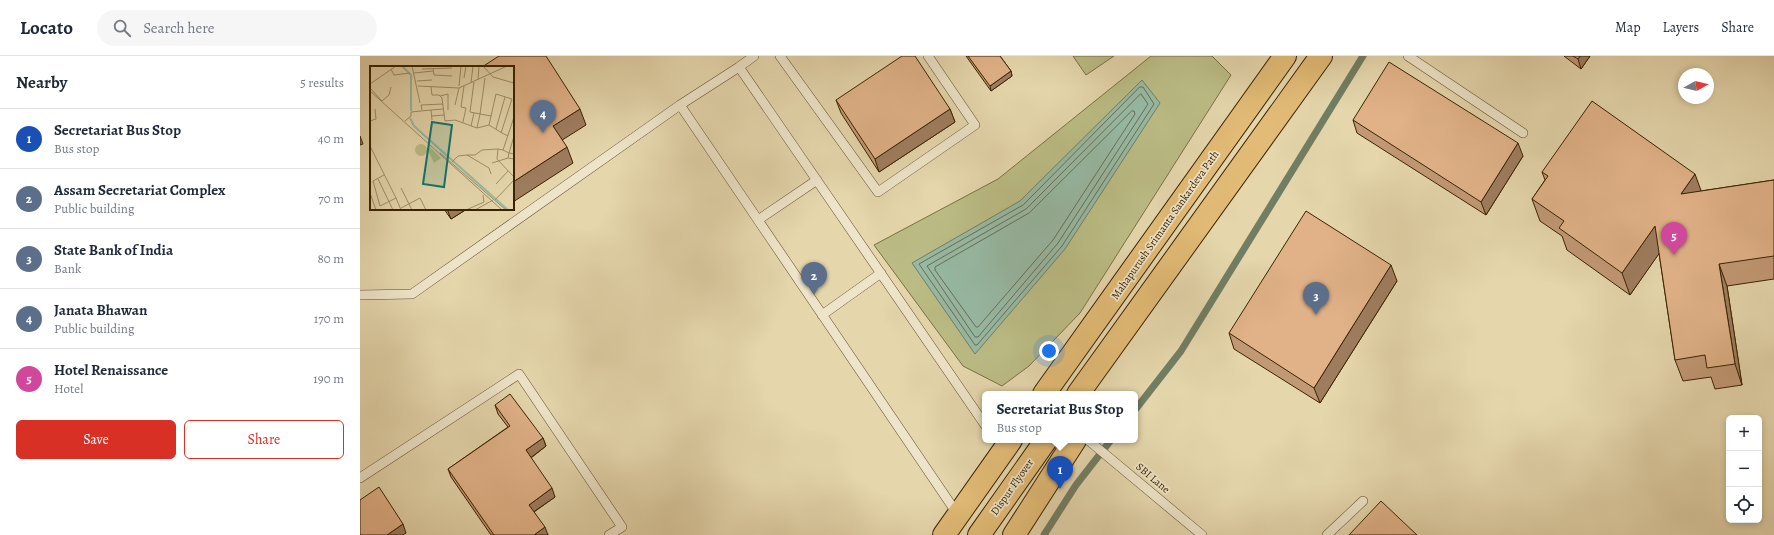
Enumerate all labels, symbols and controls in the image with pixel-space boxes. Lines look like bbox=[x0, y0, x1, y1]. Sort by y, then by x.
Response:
search box bbox=[97, 10, 377, 46]
text: Locato bbox=[20, 15, 73, 41]
icon: search bbox=[111, 17, 133, 39]
text: Search here bbox=[143, 18, 215, 38]
text: Map bbox=[1615, 18, 1641, 37]
text: Layers bbox=[1663, 18, 1699, 37]
text: Share bbox=[1721, 18, 1754, 37]
inset map bbox=[370, 66, 514, 210]
north arrow bbox=[1678, 68, 1714, 104]
text: Nearby bbox=[16, 71, 67, 94]
text: 5 results bbox=[300, 74, 344, 91]
pin: 4 bbox=[530, 100, 556, 133]
text: Secretariat Bus Stop bbox=[54, 120, 181, 140]
text: 1 bbox=[27, 130, 31, 147]
text: 40 m bbox=[318, 130, 344, 147]
text: Bus stop bbox=[54, 140, 99, 157]
street label: Mahapurush Srimanta Sankardeva Path bbox=[1108, 147, 1222, 302]
text: Assam Secretariat Complex bbox=[54, 180, 225, 200]
text: 2 bbox=[26, 190, 32, 207]
text: 70 m bbox=[318, 190, 344, 207]
text: Public building bbox=[54, 200, 134, 217]
pin: 5 bbox=[1661, 222, 1687, 255]
text: State Bank of India bbox=[54, 240, 173, 260]
text: 3 bbox=[26, 250, 32, 267]
text: 80 m bbox=[317, 250, 344, 267]
text: Bank bbox=[54, 260, 81, 277]
pin: 2 bbox=[801, 262, 827, 295]
pin: 3 bbox=[1303, 282, 1329, 315]
text: Janata Bhawan bbox=[54, 300, 148, 320]
text: 4 bbox=[26, 310, 32, 327]
text: 170 m bbox=[314, 310, 344, 327]
text: Public building bbox=[54, 320, 134, 337]
your location bbox=[1039, 341, 1059, 361]
text: Hotel Renaissance bbox=[54, 360, 168, 380]
text: 5 bbox=[26, 370, 32, 387]
text: 190 m bbox=[313, 370, 344, 387]
text: Hotel bbox=[54, 380, 83, 397]
popup bbox=[982, 391, 1138, 443]
text: Secretariat Bus Stop bbox=[997, 399, 1123, 419]
map controls bbox=[1726, 415, 1762, 523]
button: + bbox=[1726, 415, 1762, 451]
text: Bus stop bbox=[997, 419, 1042, 436]
button: Save bbox=[16, 420, 176, 459]
button: Share bbox=[184, 420, 344, 459]
button: − bbox=[1726, 451, 1762, 487]
street label: Dispur Flyover bbox=[987, 456, 1037, 518]
pin: 1 bbox=[1047, 456, 1073, 489]
street label: SBI Lane bbox=[1133, 459, 1173, 497]
button: locate bbox=[1726, 487, 1762, 523]

